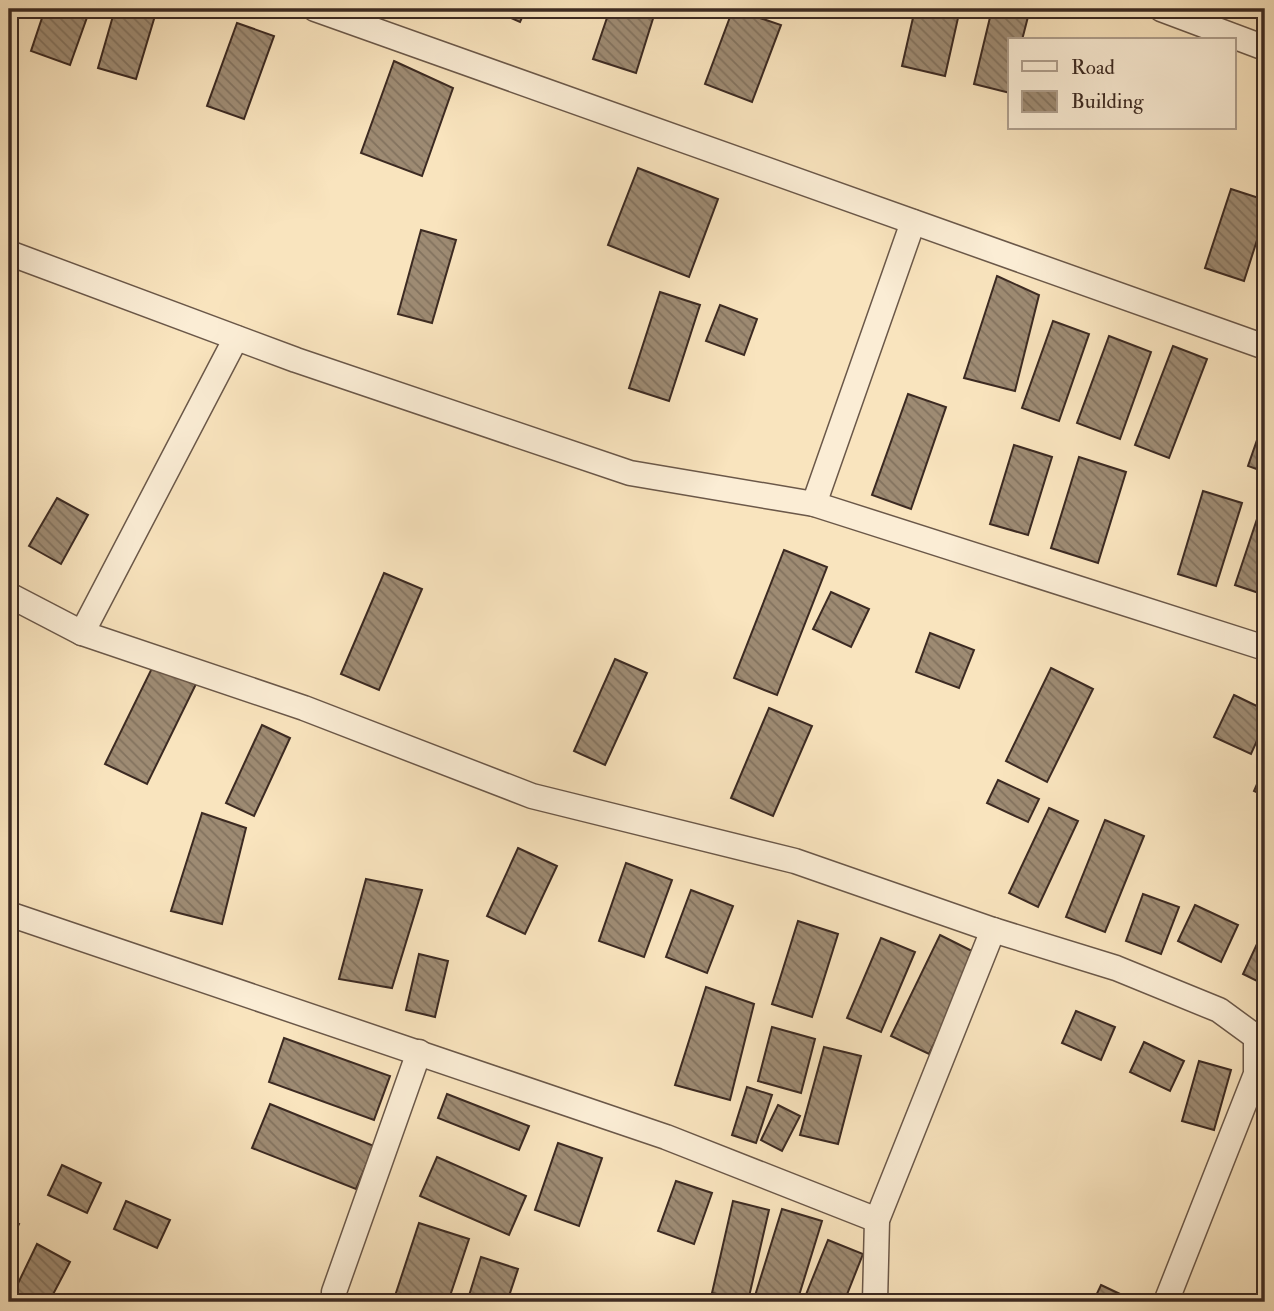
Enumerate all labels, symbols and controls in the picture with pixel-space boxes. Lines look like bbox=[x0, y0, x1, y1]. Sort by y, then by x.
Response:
legend bbox=[1008, 38, 1236, 130]
text: Road bbox=[1071, 54, 1116, 81]
text: Building bbox=[1071, 88, 1144, 115]

